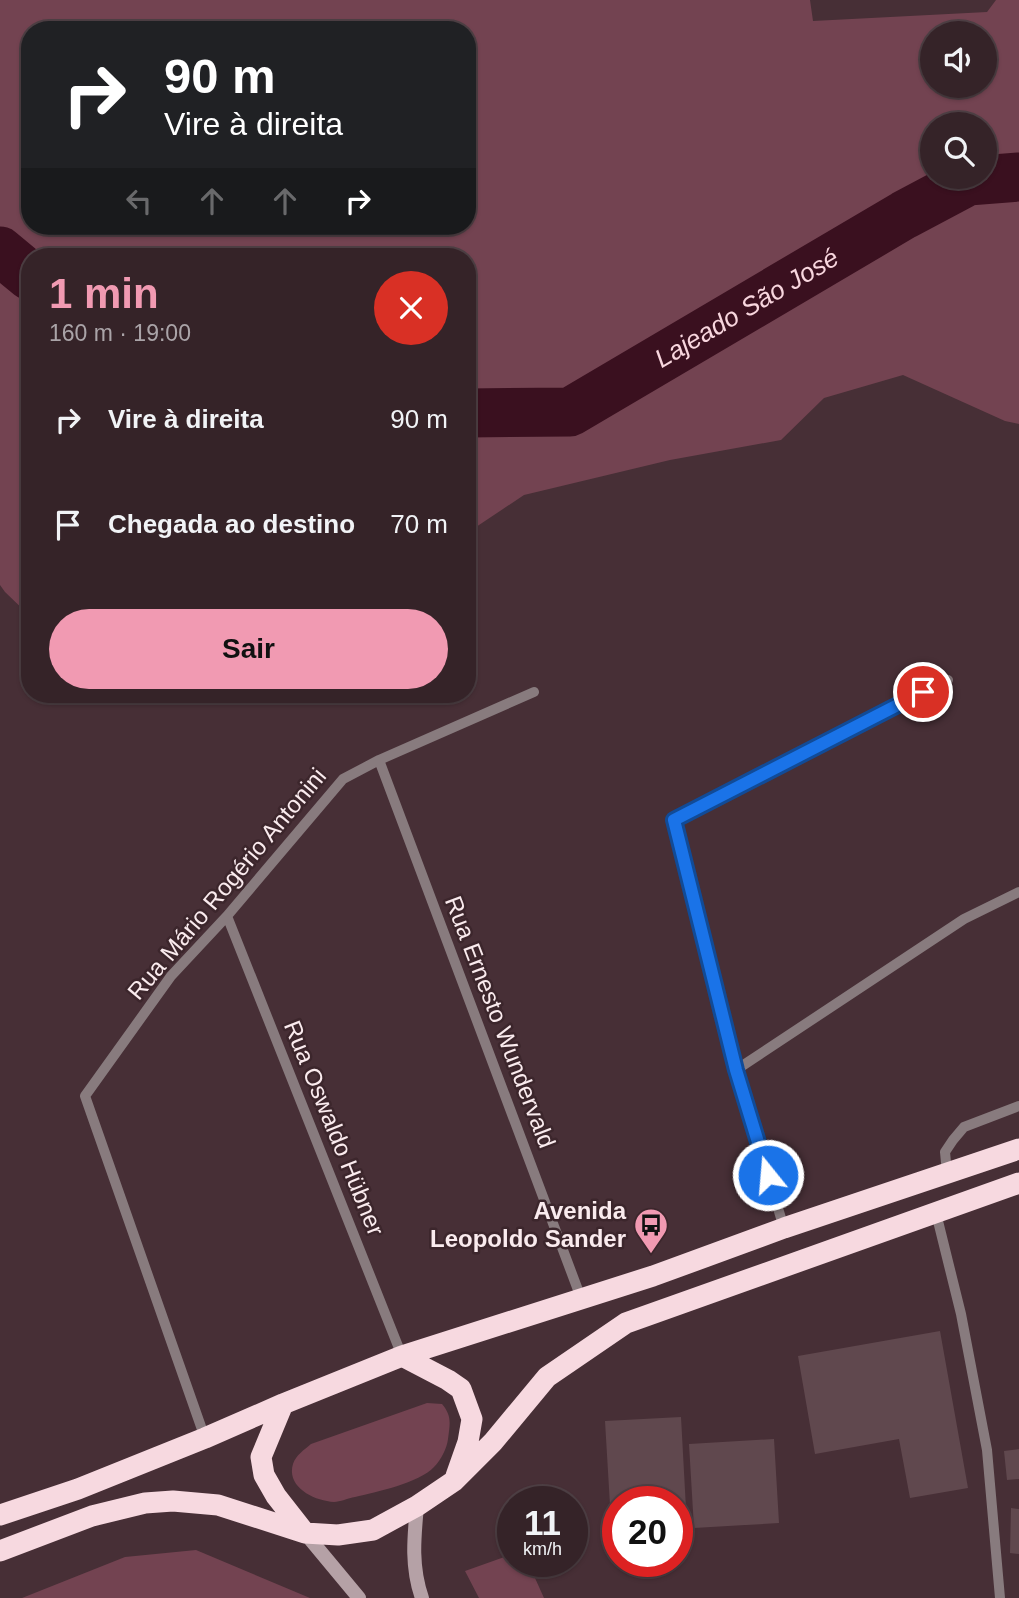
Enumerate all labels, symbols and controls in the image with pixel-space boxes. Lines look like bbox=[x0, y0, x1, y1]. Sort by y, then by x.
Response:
map controls bbox=[920, 21, 997, 189]
button: sound bbox=[920, 21, 997, 98]
icon: right bbox=[49, 49, 140, 140]
text: 90 m bbox=[164, 49, 276, 103]
text: Vire à direita bbox=[164, 106, 343, 142]
button: search bbox=[920, 112, 997, 189]
icon: left bbox=[120, 182, 158, 220]
icon: ahead bbox=[193, 182, 231, 220]
icon: ahead bbox=[266, 182, 304, 220]
icon: right bbox=[339, 182, 377, 220]
water label: Lajeado São José bbox=[649, 242, 844, 374]
text: 1 min bbox=[49, 270, 159, 317]
button: close bbox=[374, 271, 448, 345]
text: 160 m · 19:00 bbox=[49, 320, 191, 346]
icon: right bbox=[49, 401, 87, 439]
text: Vire à direita bbox=[108, 404, 264, 434]
text: 90 m bbox=[390, 404, 448, 434]
icon: arrive bbox=[49, 506, 87, 544]
text: Chegada ao destino bbox=[108, 509, 355, 539]
text: 70 m bbox=[390, 509, 448, 539]
button: Sair bbox=[49, 609, 448, 689]
pin bbox=[893, 662, 953, 722]
icon: arrive bbox=[904, 673, 942, 711]
street label: Rua Mário Rogério Antonini bbox=[122, 763, 331, 1005]
street label: Rua Ernesto Wundervald bbox=[440, 892, 561, 1152]
street label: Rua Oswaldo Hübner bbox=[279, 1016, 390, 1239]
position arrow bbox=[731, 1138, 805, 1212]
place label: Avenida Leopoldo Sander bbox=[430, 1197, 627, 1252]
bus stop icon: Avenida Leopoldo Sander bbox=[632, 1206, 670, 1255]
speed limit sign: 20 bbox=[602, 1486, 693, 1577]
text: 11 bbox=[524, 1503, 561, 1542]
text: km/h bbox=[523, 1539, 562, 1559]

